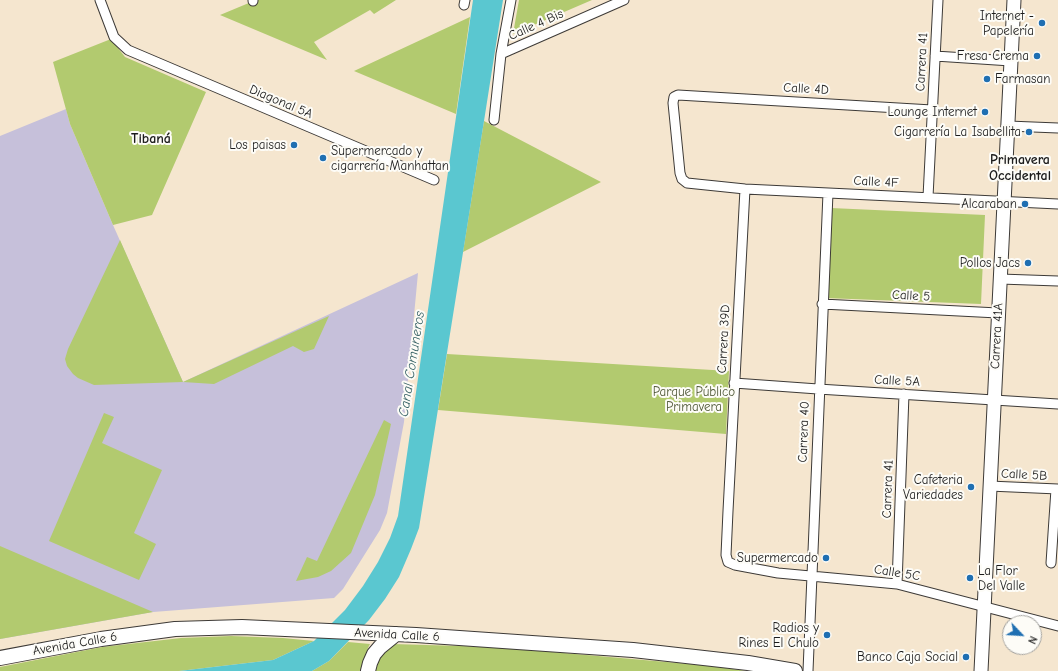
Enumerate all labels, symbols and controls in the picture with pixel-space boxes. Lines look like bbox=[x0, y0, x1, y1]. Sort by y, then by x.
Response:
street label: Calle 4 Bis bbox=[506, 6, 566, 44]
place label: Internet - Papelería bbox=[980, 8, 1034, 39]
marker: Internet - Papelería bbox=[1037, 18, 1047, 28]
street label: Carrera 41 bbox=[913, 32, 931, 92]
place label: Fresa Crema bbox=[957, 48, 1029, 64]
marker: Fresa Crema bbox=[1032, 51, 1042, 61]
place label: Farmasan bbox=[995, 71, 1050, 87]
marker: Farmasan bbox=[982, 74, 992, 84]
street label: Calle 4D bbox=[783, 80, 829, 98]
street label: Diagonal 5A bbox=[247, 82, 315, 122]
place label: Lounge Internet bbox=[888, 104, 977, 120]
marker: Lounge Internet bbox=[980, 107, 990, 117]
place label: Cigarrería La Isabellita bbox=[894, 124, 1021, 140]
marker: Cigarrería La Isabellita bbox=[1024, 127, 1034, 137]
district label: Tibaná bbox=[131, 131, 171, 147]
place label: Los paisas bbox=[229, 137, 286, 153]
marker: Los paisas bbox=[289, 140, 299, 150]
place label: Supermercado y cigarrería Manhattan bbox=[331, 143, 449, 174]
district label: Primavera Occidental bbox=[989, 152, 1051, 184]
marker: Supermercado y cigarrería Manhattan bbox=[318, 153, 328, 163]
street label: Calle 4F bbox=[853, 173, 899, 191]
place label: Alcaraban bbox=[961, 196, 1017, 212]
marker: Alcaraban bbox=[1020, 199, 1030, 209]
place label: Pollos Jacs bbox=[960, 255, 1020, 271]
marker: Pollos Jacs bbox=[1023, 258, 1033, 268]
street label: Calle 5 bbox=[891, 287, 931, 305]
street label: Carrera 41A bbox=[987, 303, 1007, 369]
street label: Carrera 39D bbox=[714, 304, 734, 374]
water label: Canal Comuneros bbox=[395, 310, 429, 418]
street label: Calle 5A bbox=[874, 372, 920, 390]
park label: Parque Público Primavera bbox=[653, 384, 735, 415]
street label: Carrera 40 bbox=[795, 401, 813, 463]
street label: Carrera 41 bbox=[879, 459, 897, 519]
street label: Calle 5B bbox=[1000, 466, 1048, 484]
place label: Cafeteria Variedades bbox=[903, 472, 963, 503]
marker: Cafeteria Variedades bbox=[966, 482, 976, 492]
place label: Supermercado bbox=[737, 550, 818, 566]
marker: Supermercado bbox=[821, 553, 831, 563]
street label: Calle 5C bbox=[873, 562, 921, 584]
place label: La Flor Del Valle bbox=[978, 563, 1025, 594]
marker: La Flor Del Valle bbox=[965, 573, 975, 583]
north arrow bbox=[1002, 615, 1042, 655]
place label: Radios y Rines El Chulo bbox=[739, 620, 819, 651]
street label: Avenida Calle 6 bbox=[354, 625, 440, 645]
street label: Avenida Calle 6 bbox=[31, 629, 119, 659]
marker: Radios y Rines El Chulo bbox=[822, 630, 832, 640]
text: N bbox=[1025, 634, 1040, 646]
place label: Banco Caja Social bbox=[857, 649, 958, 665]
marker: Banco Caja Social bbox=[961, 652, 971, 662]

